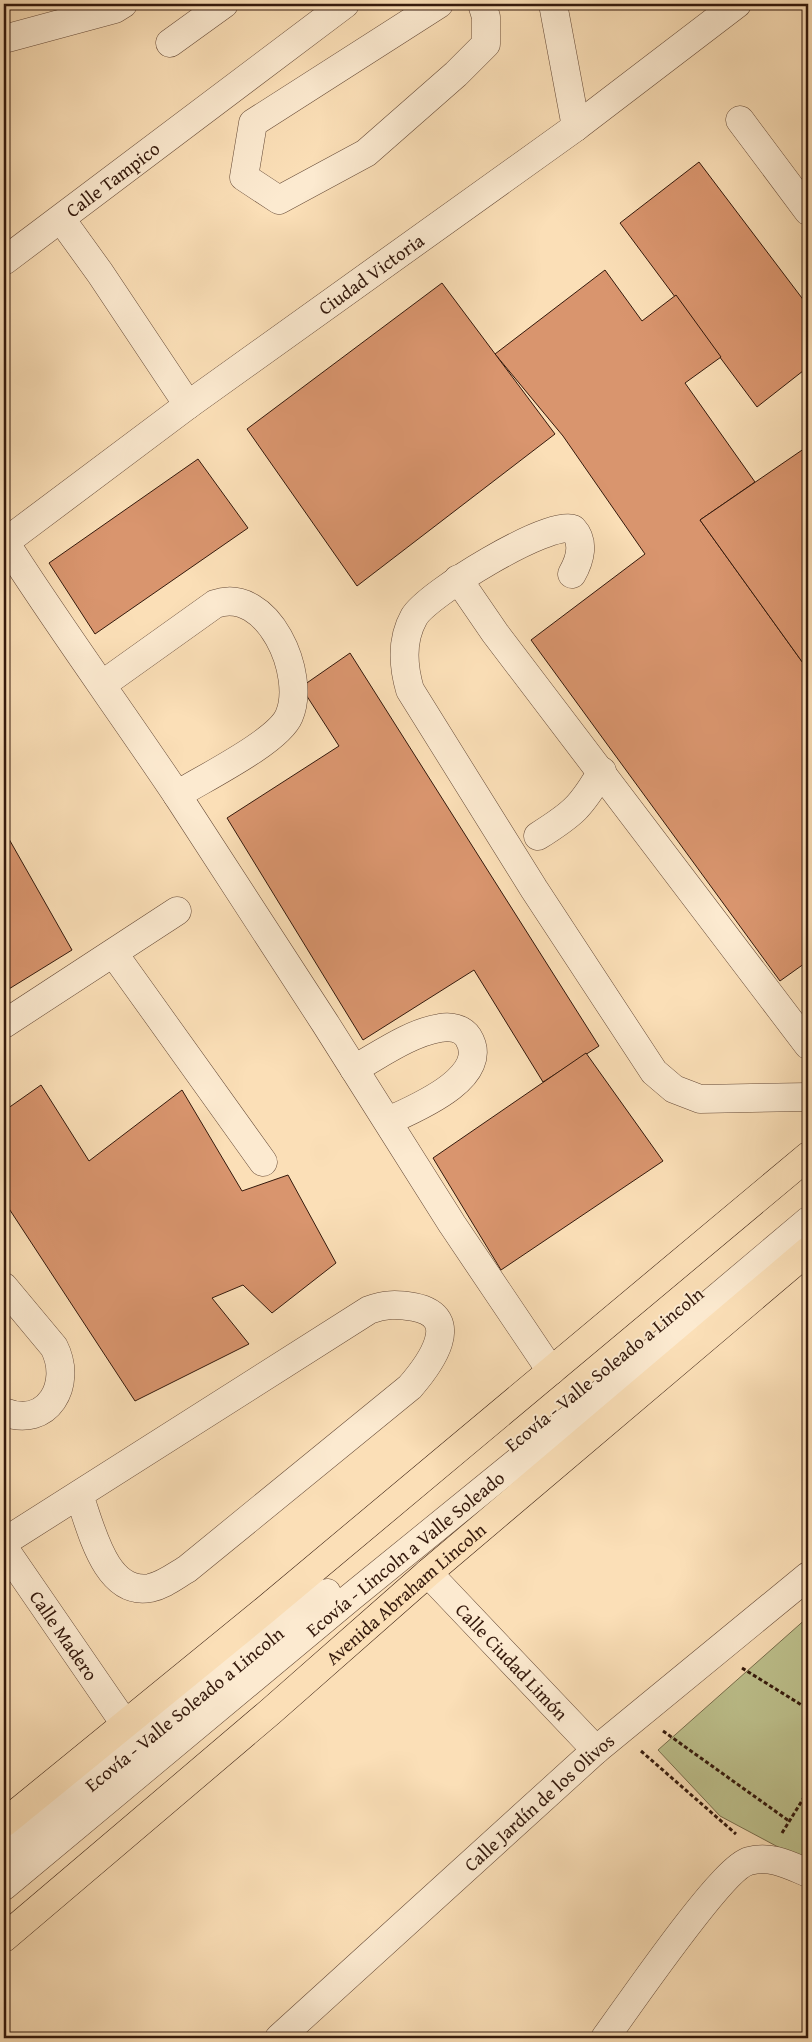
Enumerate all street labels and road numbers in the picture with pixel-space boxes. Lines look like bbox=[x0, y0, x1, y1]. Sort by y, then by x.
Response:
street label: Calle Tampico bbox=[60, 134, 165, 224]
street label: Ciudad Victoria bbox=[312, 226, 430, 322]
street label: Ecovía - Valle Soleado a Lincoln bbox=[498, 1280, 710, 1458]
street label: Ecovía - Lincoln a Valle Soleado bbox=[300, 1464, 510, 1643]
street label: Avenida Abraham Lincoln bbox=[319, 1516, 492, 1671]
street label: Calle Madero bbox=[23, 1585, 105, 1686]
street label: Calle Ciudad Limón bbox=[449, 1596, 575, 1727]
street label: Ecovía - Valle Soleado a Lincoln bbox=[79, 1619, 290, 1798]
street label: Calle Jardín de los Olivos bbox=[457, 1726, 620, 1878]

